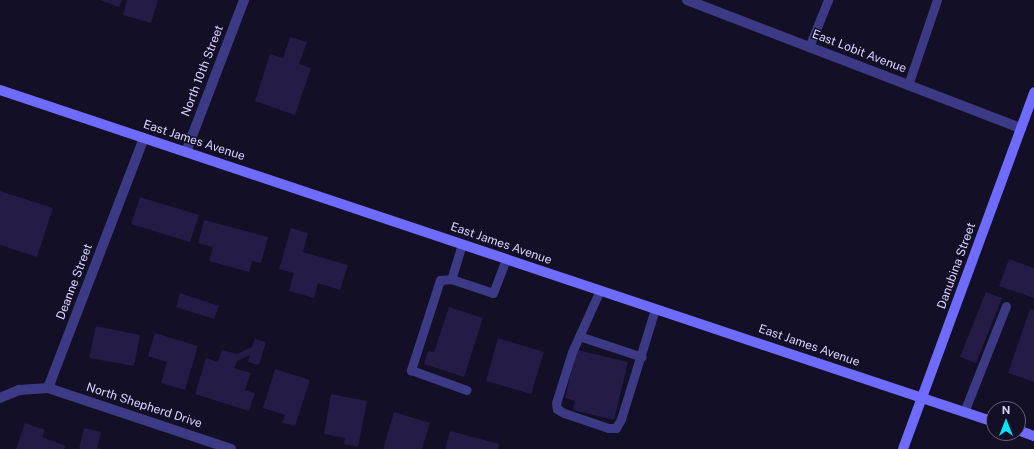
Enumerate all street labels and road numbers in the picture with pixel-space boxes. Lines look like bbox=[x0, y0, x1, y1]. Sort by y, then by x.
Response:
street label: North 10th Street bbox=[179, 23, 227, 119]
street label: East Lobit Avenue bbox=[810, 27, 908, 77]
street label: East James Avenue bbox=[141, 118, 247, 164]
street label: East James Avenue bbox=[448, 220, 554, 268]
street label: Danubina Street bbox=[935, 221, 979, 311]
street label: Deanne Street bbox=[54, 242, 96, 322]
street label: East James Avenue bbox=[756, 322, 862, 370]
street label: North Shepherd Drive bbox=[84, 380, 204, 432]

